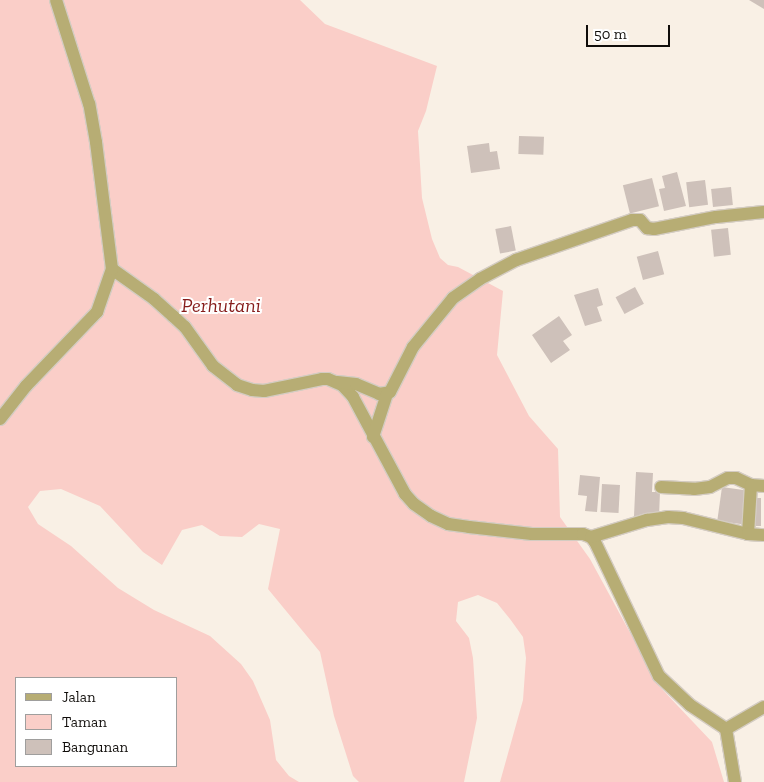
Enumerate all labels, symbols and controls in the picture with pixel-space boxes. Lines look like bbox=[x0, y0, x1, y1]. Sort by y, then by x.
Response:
scale bar bbox=[589, 15, 673, 47]
text: 50 m bbox=[594, 25, 627, 43]
park label: Perhutani bbox=[181, 293, 261, 317]
legend bbox=[15, 677, 178, 767]
text: Jalan bbox=[62, 688, 96, 706]
text: Taman bbox=[62, 713, 107, 731]
text: Bangunan bbox=[62, 738, 128, 756]

